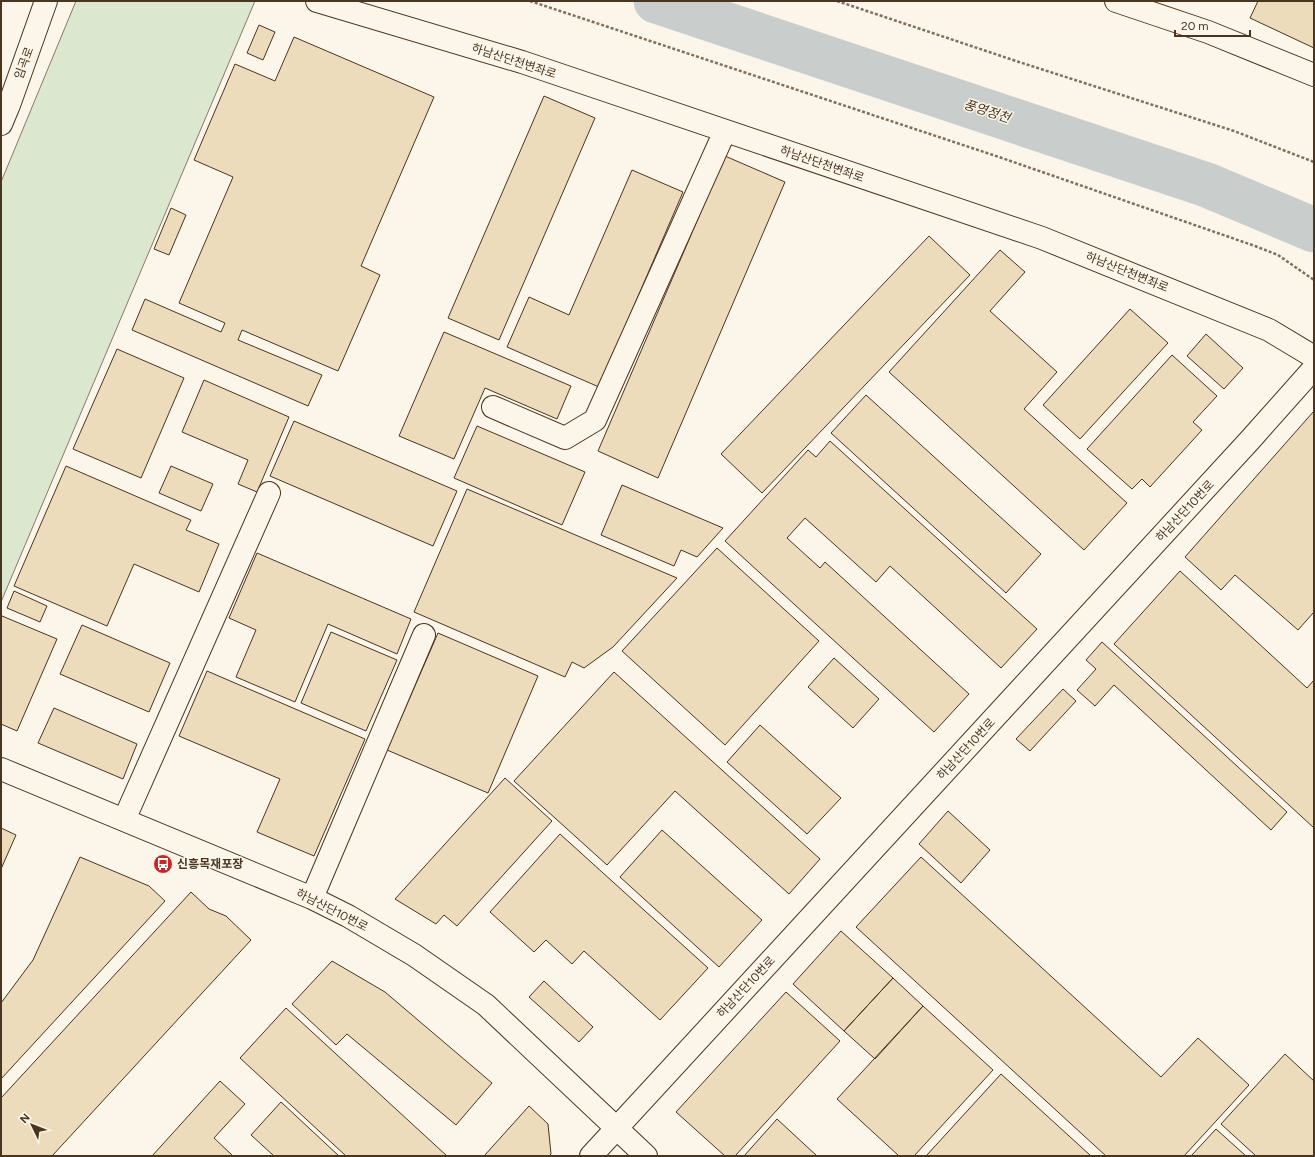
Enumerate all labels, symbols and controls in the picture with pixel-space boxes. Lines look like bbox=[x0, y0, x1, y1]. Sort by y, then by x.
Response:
scale bar bbox=[1175, 12, 1250, 38]
text: 20 m bbox=[1181, 19, 1209, 33]
street label: 하남산단천변좌로 bbox=[470, 41, 558, 81]
street label: 임곡로 bbox=[12, 45, 36, 81]
water label: 풍영정천 bbox=[962, 96, 1013, 126]
street label: 하남산단천변좌로 bbox=[778, 143, 866, 185]
street label: 하남산단천변좌로 bbox=[1083, 249, 1171, 295]
street label: 하남산단10번로 bbox=[1153, 477, 1217, 545]
street label: 하남산단10번로 bbox=[934, 715, 998, 783]
bus stop icon: 신흥목재포장 bbox=[152, 853, 174, 875]
place label: 신흥목재포장 bbox=[177, 857, 243, 871]
street label: 하남산단10번로 bbox=[294, 886, 370, 934]
street label: 하남산단10번로 bbox=[714, 953, 778, 1021]
north arrow bbox=[12, 1105, 52, 1145]
text: N bbox=[17, 1111, 33, 1126]

